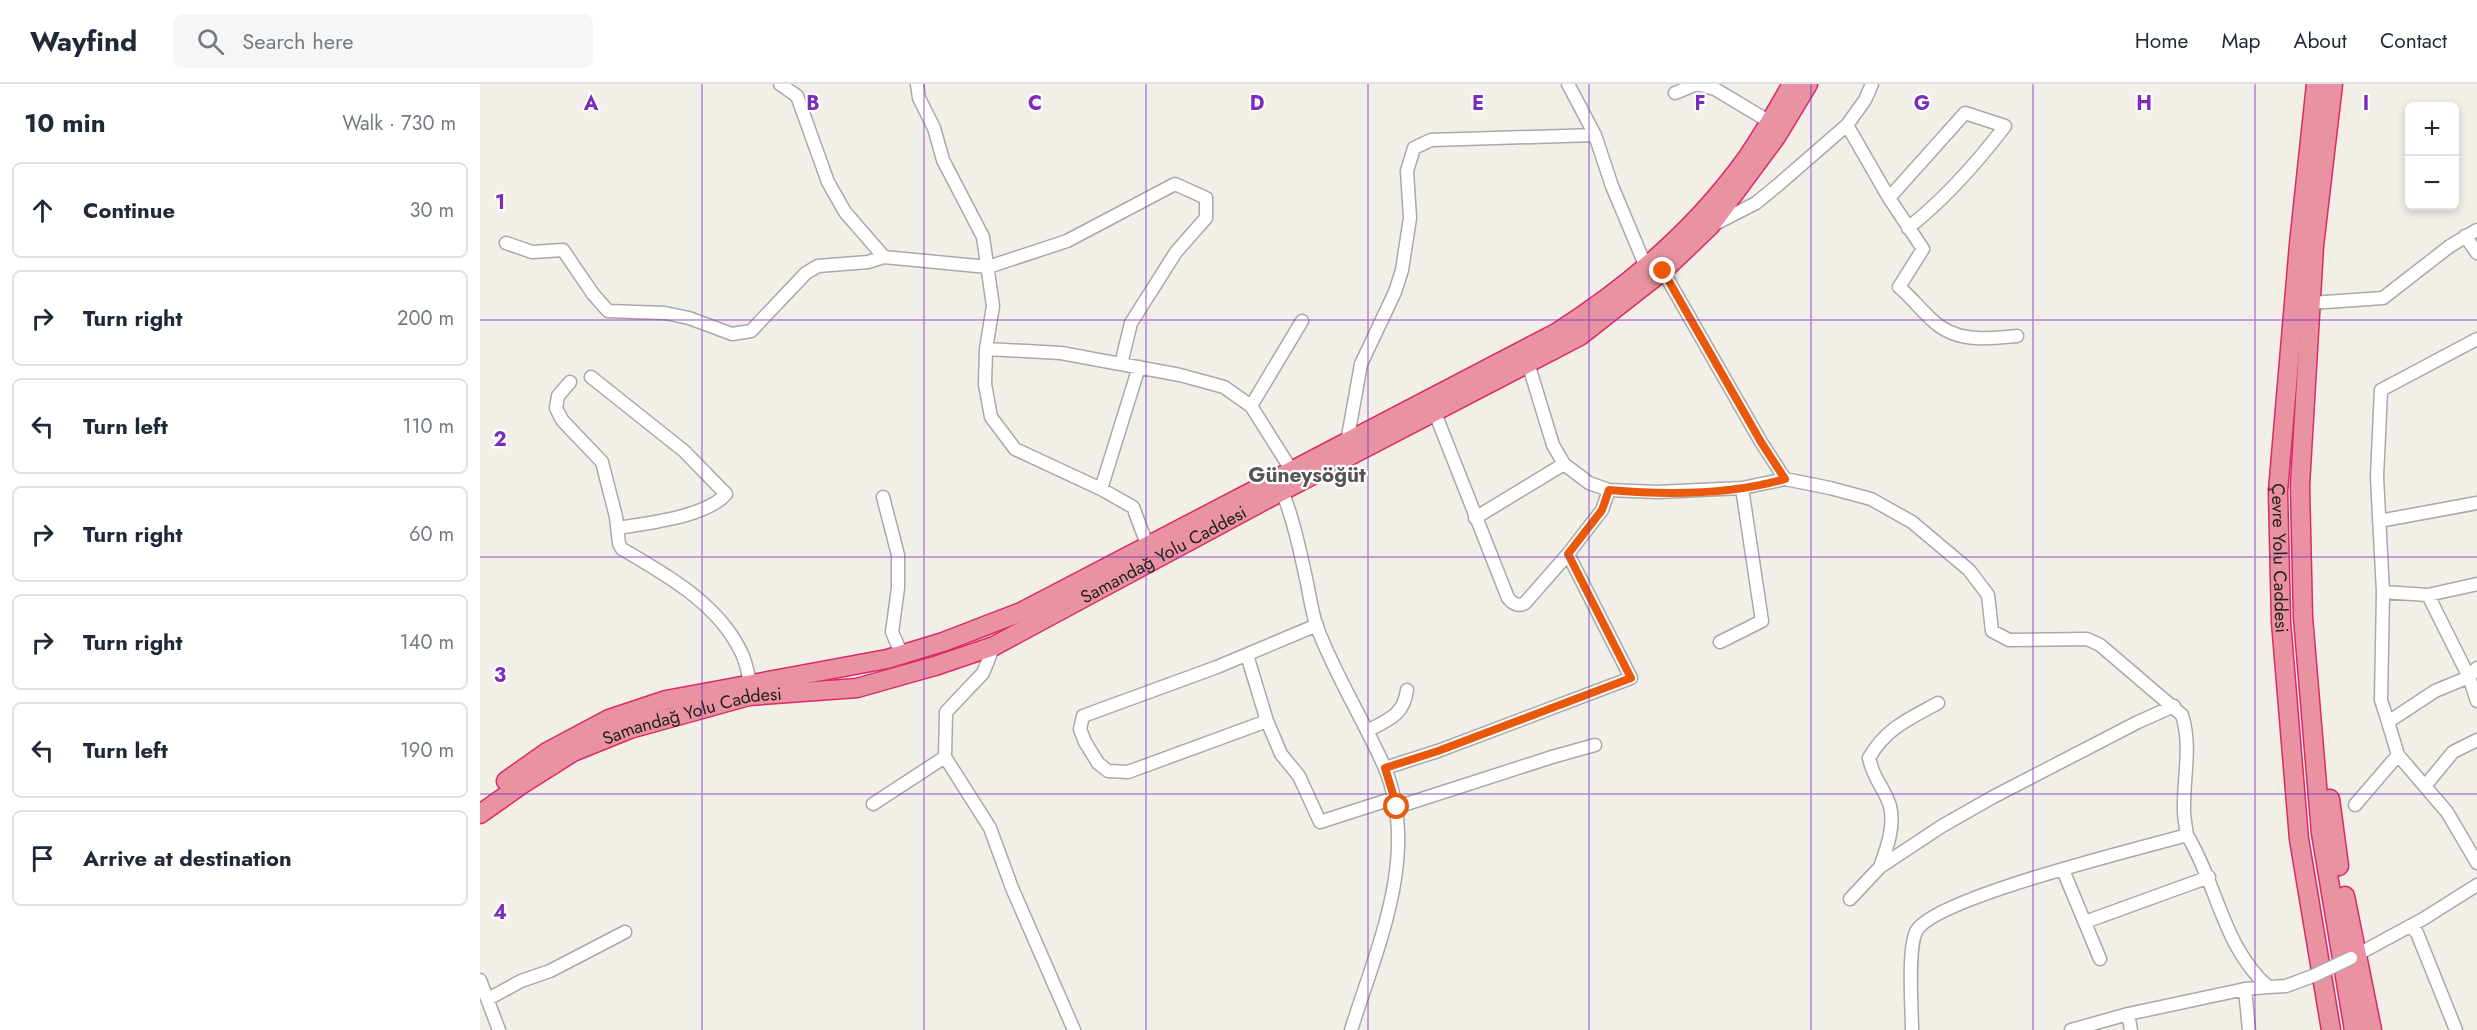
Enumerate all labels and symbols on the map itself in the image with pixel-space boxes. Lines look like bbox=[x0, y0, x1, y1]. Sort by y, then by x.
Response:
text: A bbox=[583, 89, 599, 118]
text: B bbox=[806, 89, 820, 118]
text: C bbox=[1028, 89, 1042, 118]
text: D bbox=[1250, 89, 1264, 118]
text: E bbox=[1472, 89, 1484, 118]
text: F bbox=[1694, 89, 1706, 118]
text: G bbox=[1914, 89, 1930, 118]
text: H bbox=[2136, 89, 2152, 118]
text: I bbox=[2363, 89, 2369, 118]
text: 1 bbox=[495, 188, 505, 217]
route end bbox=[1649, 257, 1675, 283]
text: 2 bbox=[493, 425, 507, 454]
district label: Güneysöğüt bbox=[1248, 460, 1366, 490]
street label: Çevre Yolu Caddesi bbox=[2265, 482, 2295, 634]
street label: Samandağ Yolu Caddesi bbox=[1076, 499, 1251, 610]
text: 3 bbox=[494, 661, 506, 690]
street label: Samandağ Yolu Caddesi bbox=[598, 681, 783, 752]
route start bbox=[1383, 793, 1409, 819]
text: 4 bbox=[493, 898, 507, 927]

